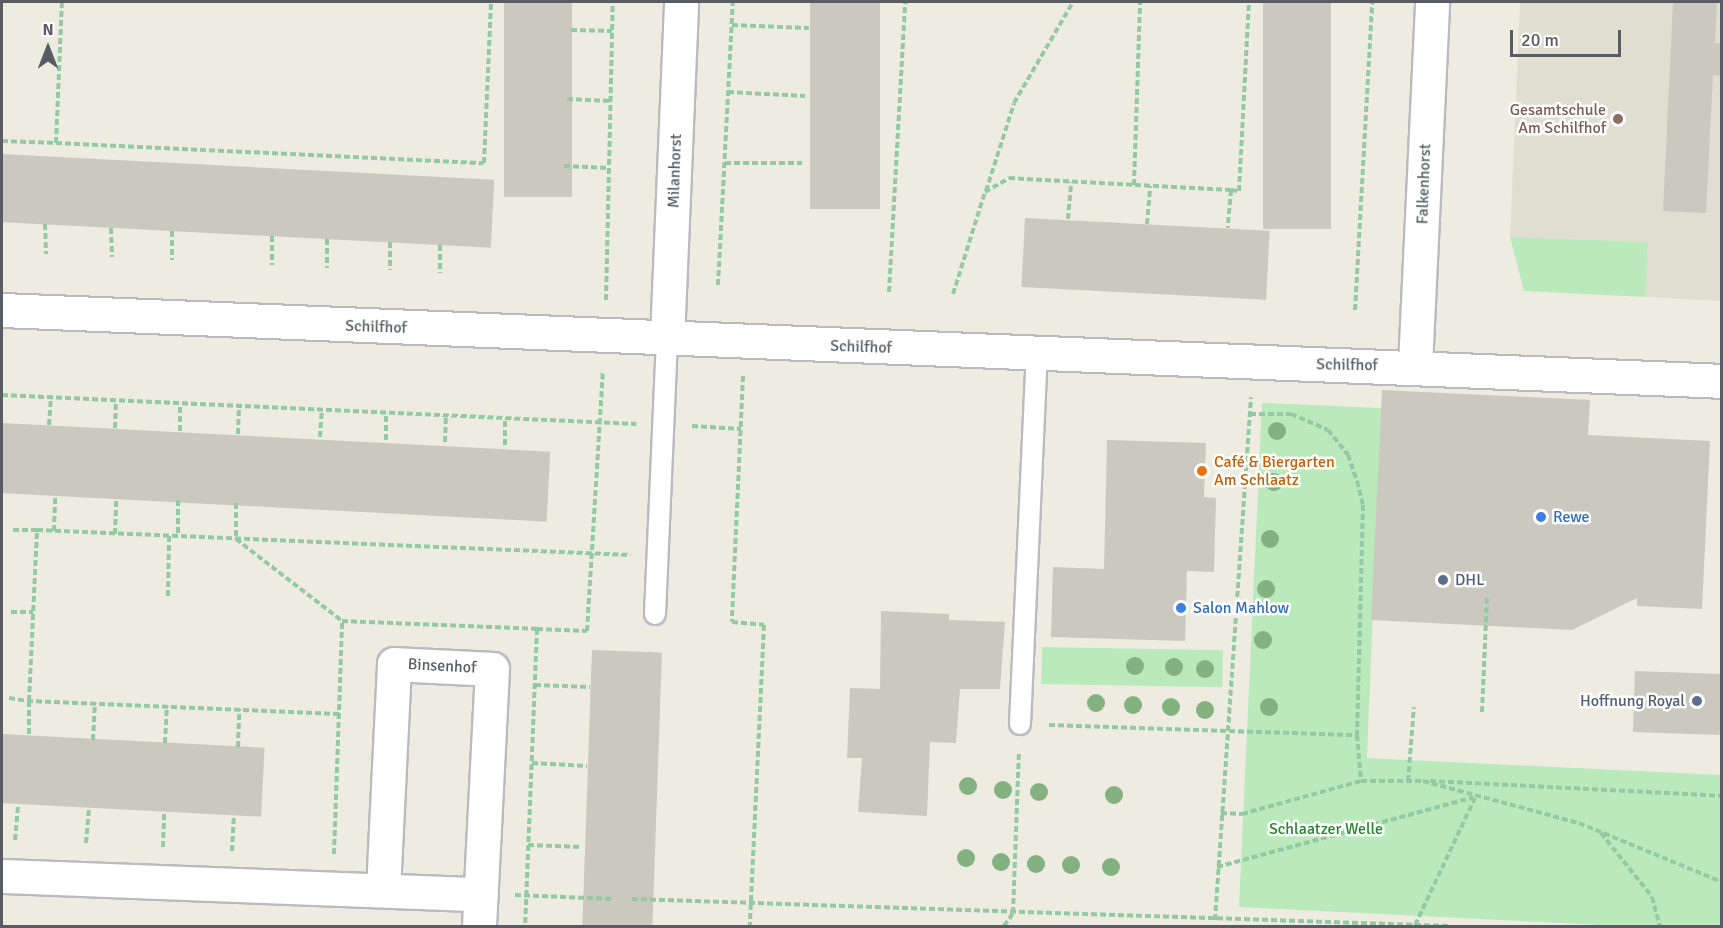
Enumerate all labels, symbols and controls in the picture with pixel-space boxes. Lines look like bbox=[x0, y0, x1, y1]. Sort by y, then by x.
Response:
north arrow bbox=[18, 18, 78, 78]
scale bar bbox=[1513, 18, 1624, 56]
text: N bbox=[42, 20, 54, 40]
text: 20 m bbox=[1521, 29, 1559, 51]
place label: Gesamtschule Am Schilfhof bbox=[1510, 100, 1606, 138]
marker: Gesamtschule Am Schilfhof bbox=[1611, 112, 1625, 126]
street label: Milanhorst bbox=[664, 134, 686, 208]
street label: Falkenhorst bbox=[1413, 143, 1435, 225]
street label: Schilfhof bbox=[345, 316, 407, 338]
street label: Schilfhof bbox=[830, 336, 892, 358]
street label: Schilfhof bbox=[1316, 355, 1378, 375]
place label: Café & Biergarten Am Schlaatz bbox=[1214, 452, 1335, 490]
marker: Café & Biergarten Am Schlaatz bbox=[1195, 464, 1209, 478]
place label: Rewe bbox=[1553, 507, 1590, 527]
marker: Rewe bbox=[1534, 510, 1548, 524]
place label: DHL bbox=[1455, 570, 1484, 590]
marker: DHL bbox=[1436, 573, 1450, 587]
place label: Salon Mahlow bbox=[1193, 598, 1289, 618]
marker: Salon Mahlow bbox=[1174, 601, 1188, 615]
street label: Binsenhof bbox=[407, 655, 477, 677]
place label: Hoffnung Royal bbox=[1580, 691, 1685, 711]
marker: Hoffnung Royal bbox=[1690, 694, 1704, 708]
park label: Schlaatzer Welle bbox=[1269, 819, 1383, 839]

